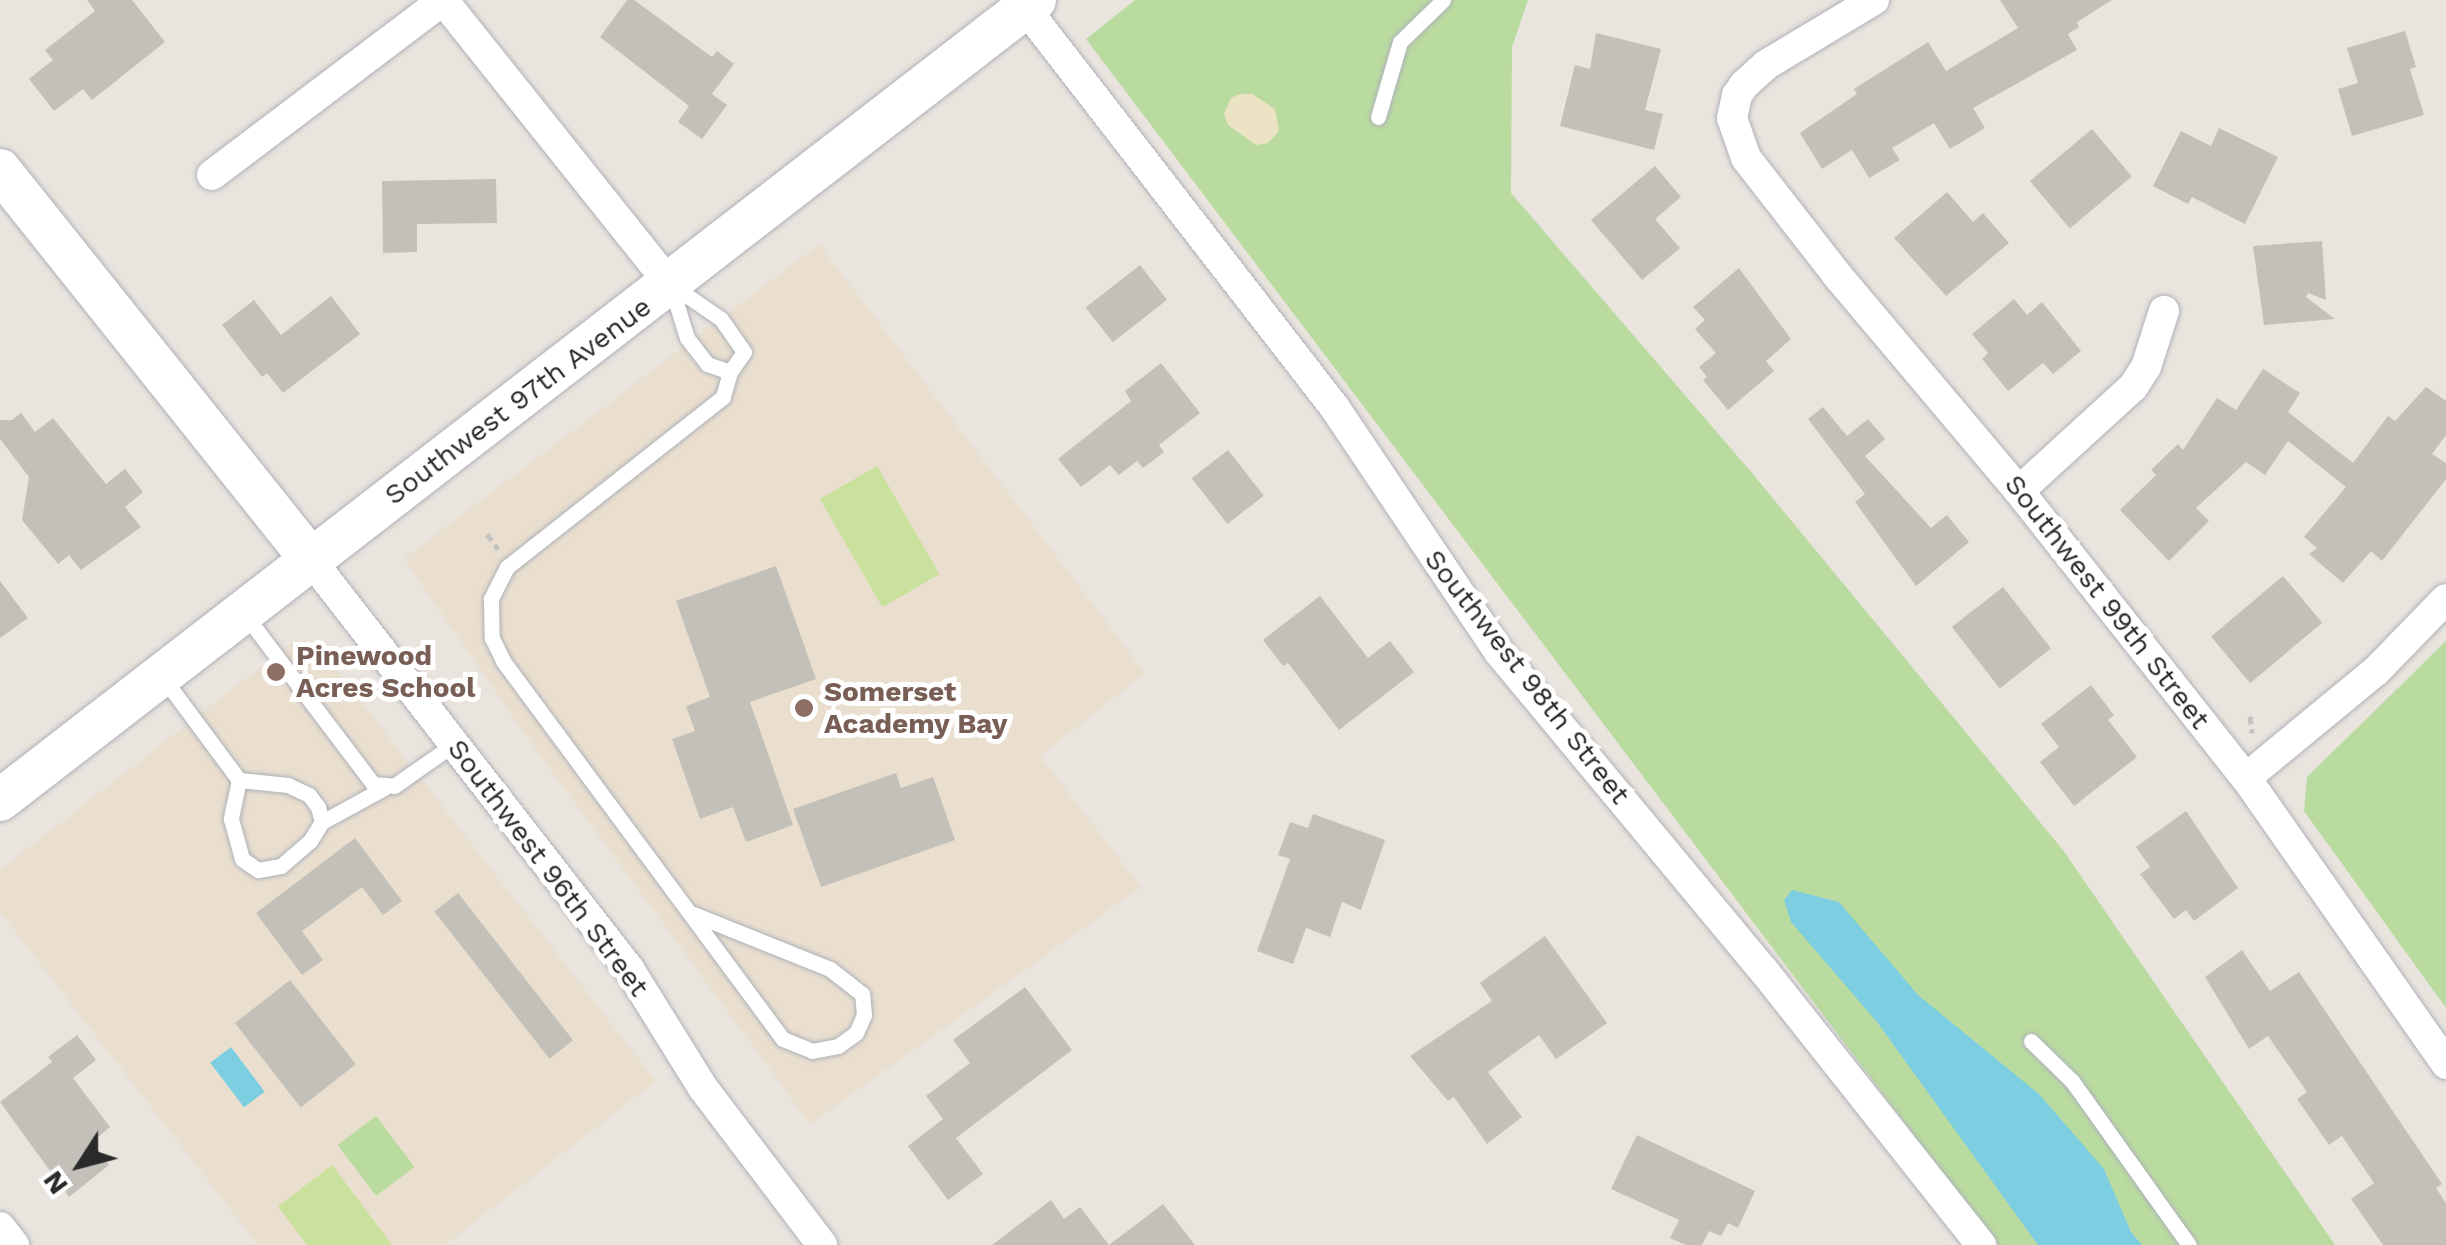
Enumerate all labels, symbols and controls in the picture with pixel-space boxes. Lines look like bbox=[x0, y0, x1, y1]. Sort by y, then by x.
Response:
street label: Southwest 97th Avenue bbox=[378, 289, 658, 513]
street label: Southwest 99th Street bbox=[1997, 468, 2217, 736]
street label: Southwest 98th Street bbox=[1417, 543, 1637, 811]
place label: Pinewood Acres School bbox=[296, 639, 475, 705]
marker: Pinewood Acres School bbox=[265, 661, 287, 683]
place label: Somerset Academy Bay bbox=[824, 675, 1008, 741]
marker: Somerset Academy Bay bbox=[793, 697, 815, 719]
street label: Southwest 96th Street bbox=[440, 733, 656, 1003]
north arrow bbox=[30, 1115, 130, 1215]
text: N bbox=[36, 1165, 75, 1201]

